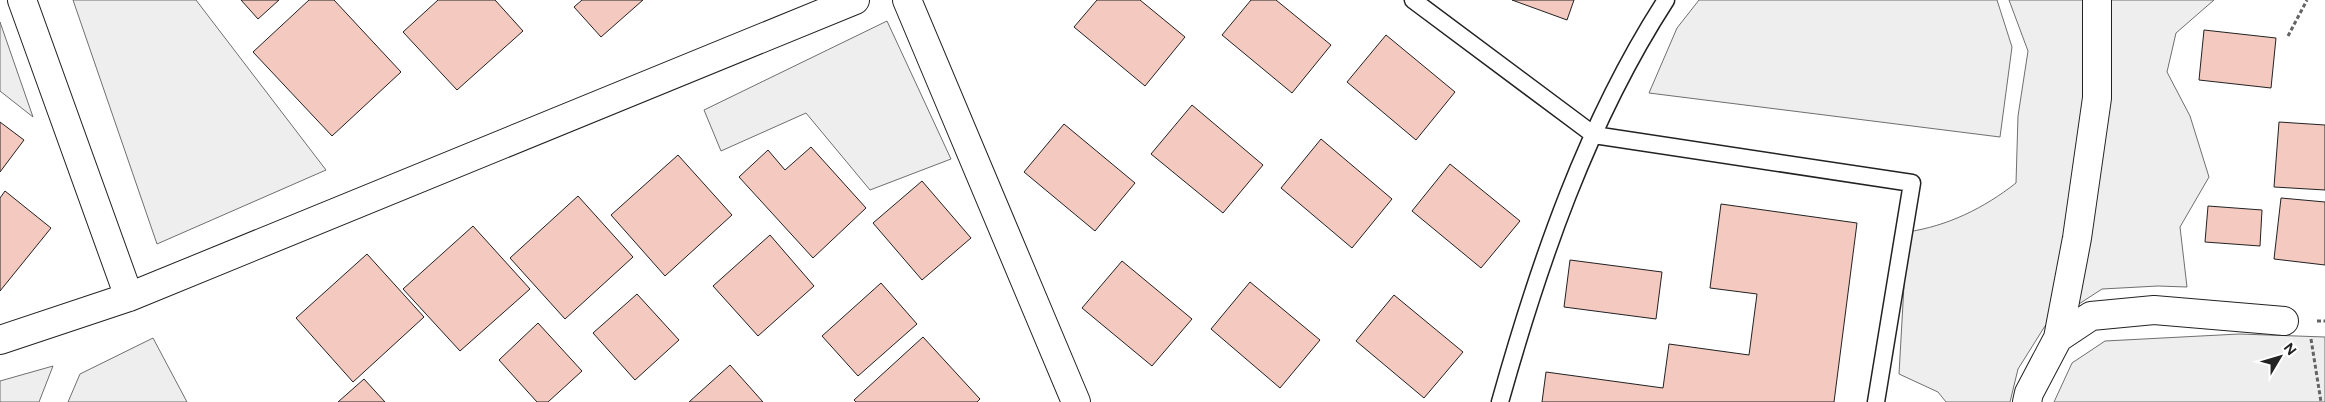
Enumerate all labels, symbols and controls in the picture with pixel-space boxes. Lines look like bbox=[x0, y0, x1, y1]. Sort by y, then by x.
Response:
north arrow bbox=[2255, 332, 2305, 382]
text: N bbox=[2280, 340, 2300, 359]

